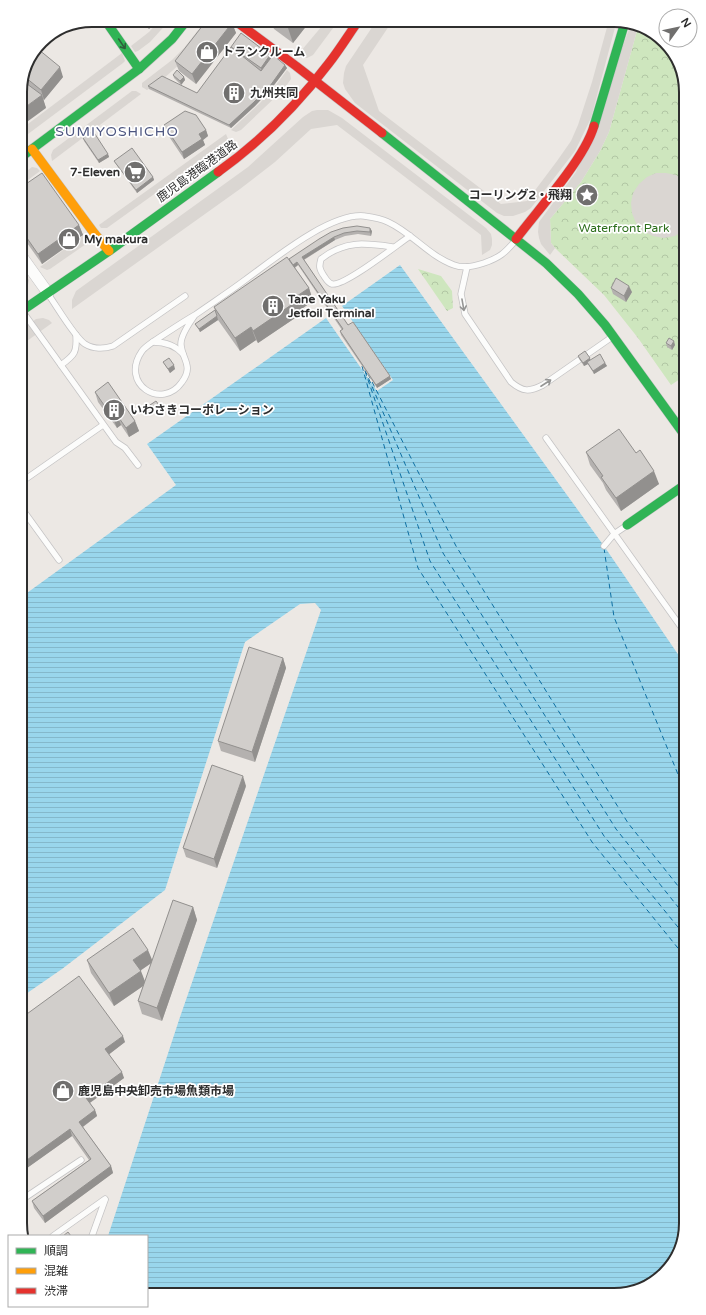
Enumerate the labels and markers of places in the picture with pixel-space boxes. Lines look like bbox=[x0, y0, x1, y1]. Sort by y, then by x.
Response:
shop icon: トランクルーム bbox=[194, 39, 220, 65]
place label: トランクルーム bbox=[222, 45, 305, 59]
building icon: 九州共同 bbox=[221, 80, 247, 106]
place label: 九州共同 bbox=[250, 86, 298, 100]
supermarket icon: 7-Eleven bbox=[122, 159, 148, 185]
place label: 7-Eleven bbox=[70, 165, 120, 179]
place icon: コーリング2・飛翔 bbox=[574, 182, 600, 208]
place label: コーリング2・飛翔 bbox=[468, 188, 572, 202]
shop icon: My makura bbox=[56, 226, 82, 252]
place label: My makura bbox=[84, 232, 148, 247]
place label: Tane Yaku Jetfoil Terminal bbox=[287, 292, 375, 320]
building icon: Tane Yaku Jetfoil Terminal bbox=[260, 293, 286, 319]
building icon: いわさきコーポレーション bbox=[101, 397, 127, 423]
place label: いわさきコーポレーション bbox=[130, 403, 274, 417]
shop icon: 鹿児島中央卸売市場魚類市場 bbox=[50, 1078, 76, 1104]
place label: 鹿児島中央卸売市場魚類市場 bbox=[78, 1084, 234, 1098]

